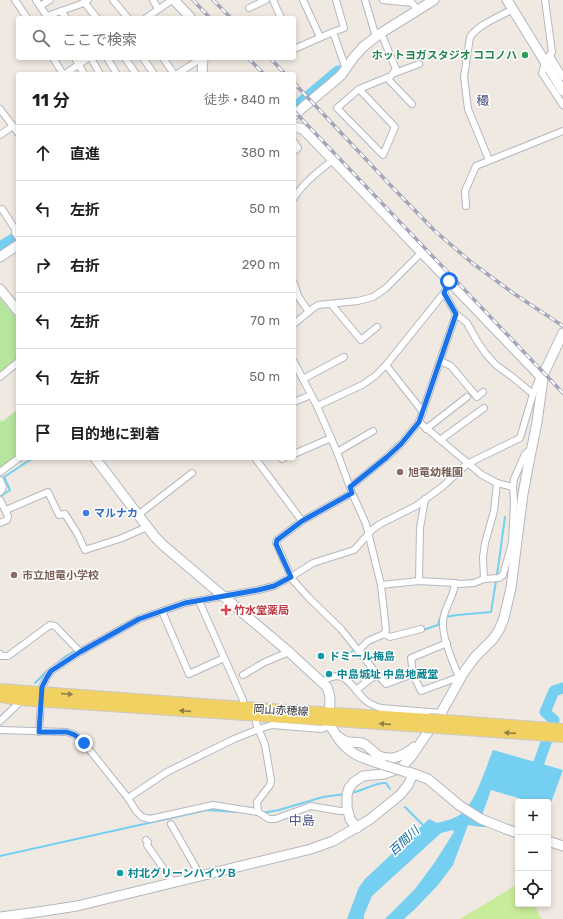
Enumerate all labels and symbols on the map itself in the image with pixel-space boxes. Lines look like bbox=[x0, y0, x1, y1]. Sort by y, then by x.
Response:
place label: ホットヨガスタジオ ココノハ bbox=[372, 49, 517, 62]
marker: ホットヨガスタジオ ココノハ bbox=[520, 50, 530, 60]
district label: 穝 bbox=[476, 93, 490, 108]
route start bbox=[440, 272, 458, 290]
place label: 旭竜幼稚園 bbox=[408, 466, 463, 479]
marker: 旭竜幼稚園 bbox=[395, 467, 405, 477]
place label: マルナカ bbox=[94, 507, 138, 520]
marker: マルナカ bbox=[81, 508, 91, 518]
place label: 市立旭竜小学校 bbox=[22, 569, 99, 582]
marker: 市立旭竜小学校 bbox=[9, 570, 19, 580]
place label: 竹水堂薬局 bbox=[234, 604, 289, 617]
marker: 竹水堂薬局 bbox=[221, 605, 231, 615]
place label: ドミール梅島 bbox=[329, 650, 395, 663]
marker: ドミール梅島 bbox=[316, 651, 326, 661]
place label: 中島城址 中島地蔵堂 bbox=[337, 668, 438, 681]
marker: 中島城址 中島地蔵堂 bbox=[324, 669, 334, 679]
one-way arrow bbox=[61, 690, 73, 697]
street label: 岡山赤穂線 bbox=[253, 703, 309, 718]
one-way arrow bbox=[179, 708, 191, 715]
one-way arrow bbox=[379, 721, 391, 728]
one-way arrow bbox=[504, 730, 516, 737]
route end bbox=[75, 734, 93, 752]
district label: 中島 bbox=[289, 813, 315, 828]
water label: 百間川 bbox=[386, 822, 423, 858]
place label: 村北グリーンハイツＢ bbox=[128, 867, 237, 880]
marker: 村北グリーンハイツＢ bbox=[115, 868, 125, 878]

